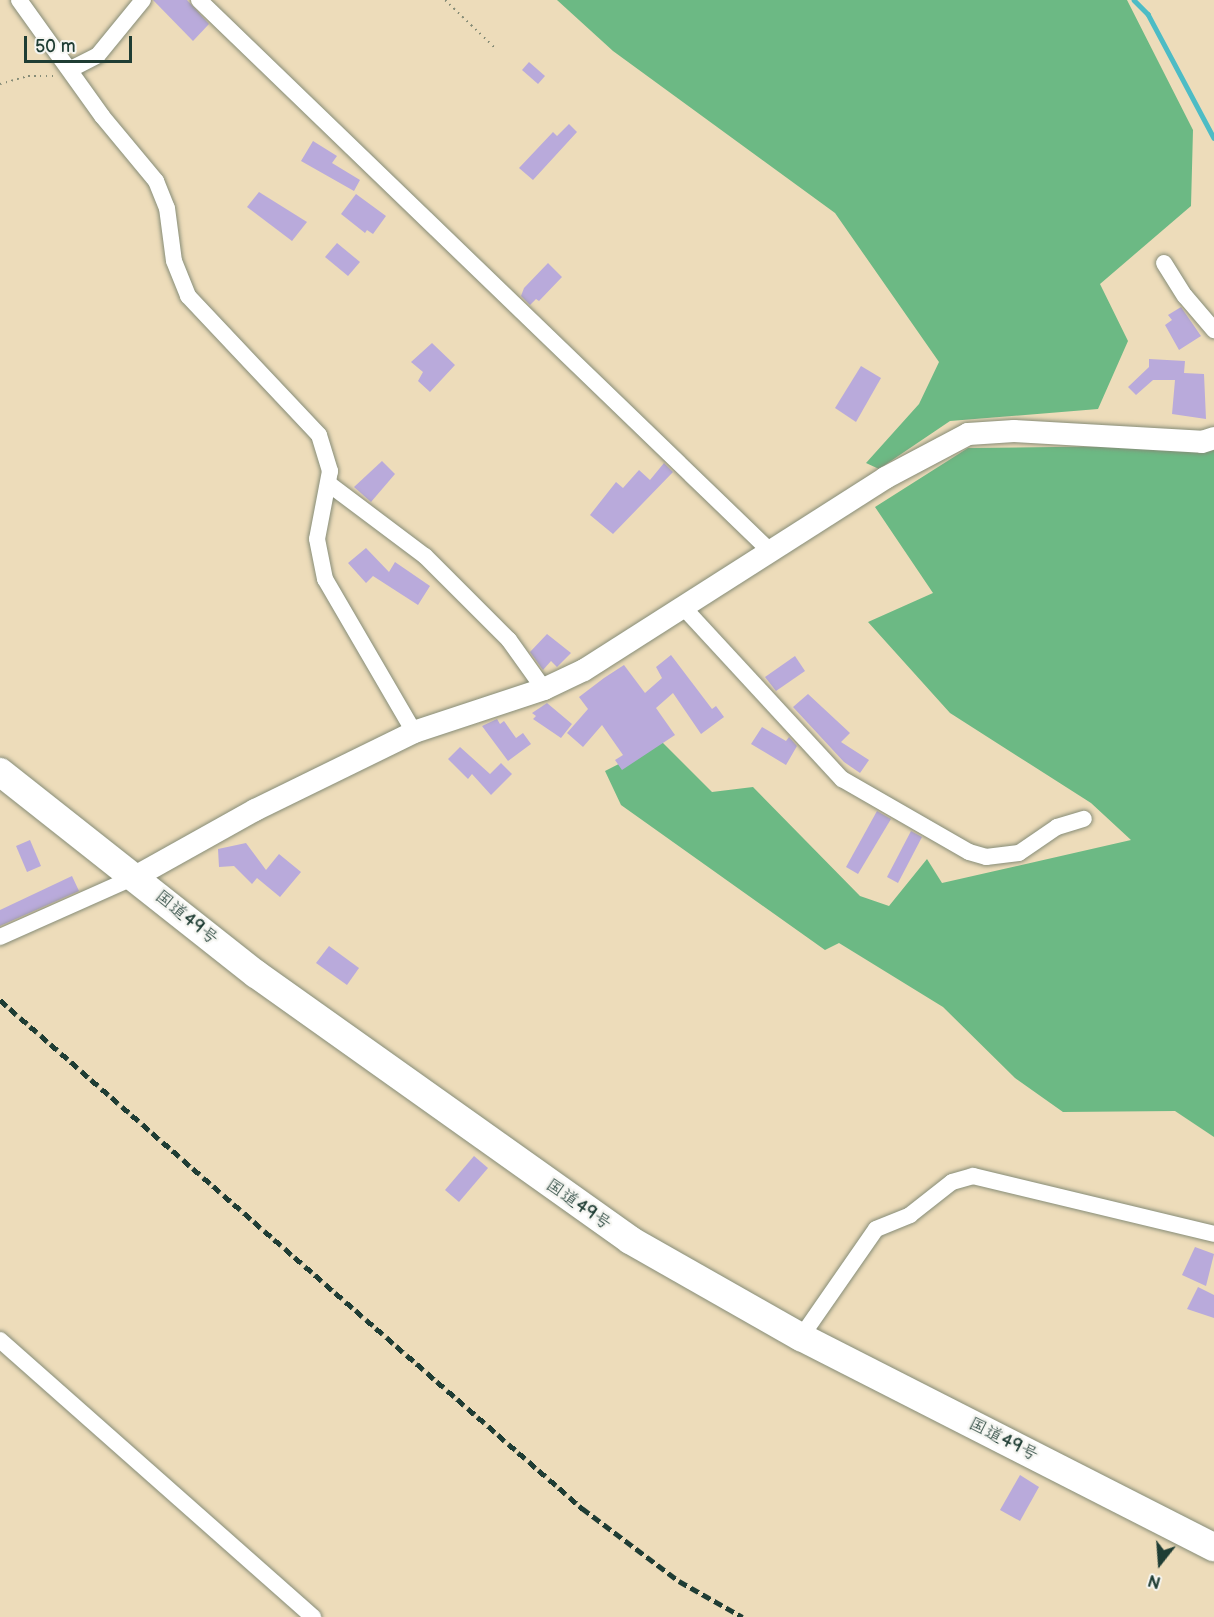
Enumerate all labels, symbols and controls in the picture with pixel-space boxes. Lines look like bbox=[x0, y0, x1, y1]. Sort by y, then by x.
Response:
scale bar bbox=[27, 24, 135, 62]
text: 50 m bbox=[35, 36, 76, 57]
street label: 国道49号 bbox=[150, 886, 222, 950]
street label: 国道49号 bbox=[541, 1175, 615, 1235]
street label: 国道49号 bbox=[965, 1413, 1041, 1467]
north arrow bbox=[1130, 1533, 1190, 1593]
text: N bbox=[1146, 1570, 1163, 1592]

